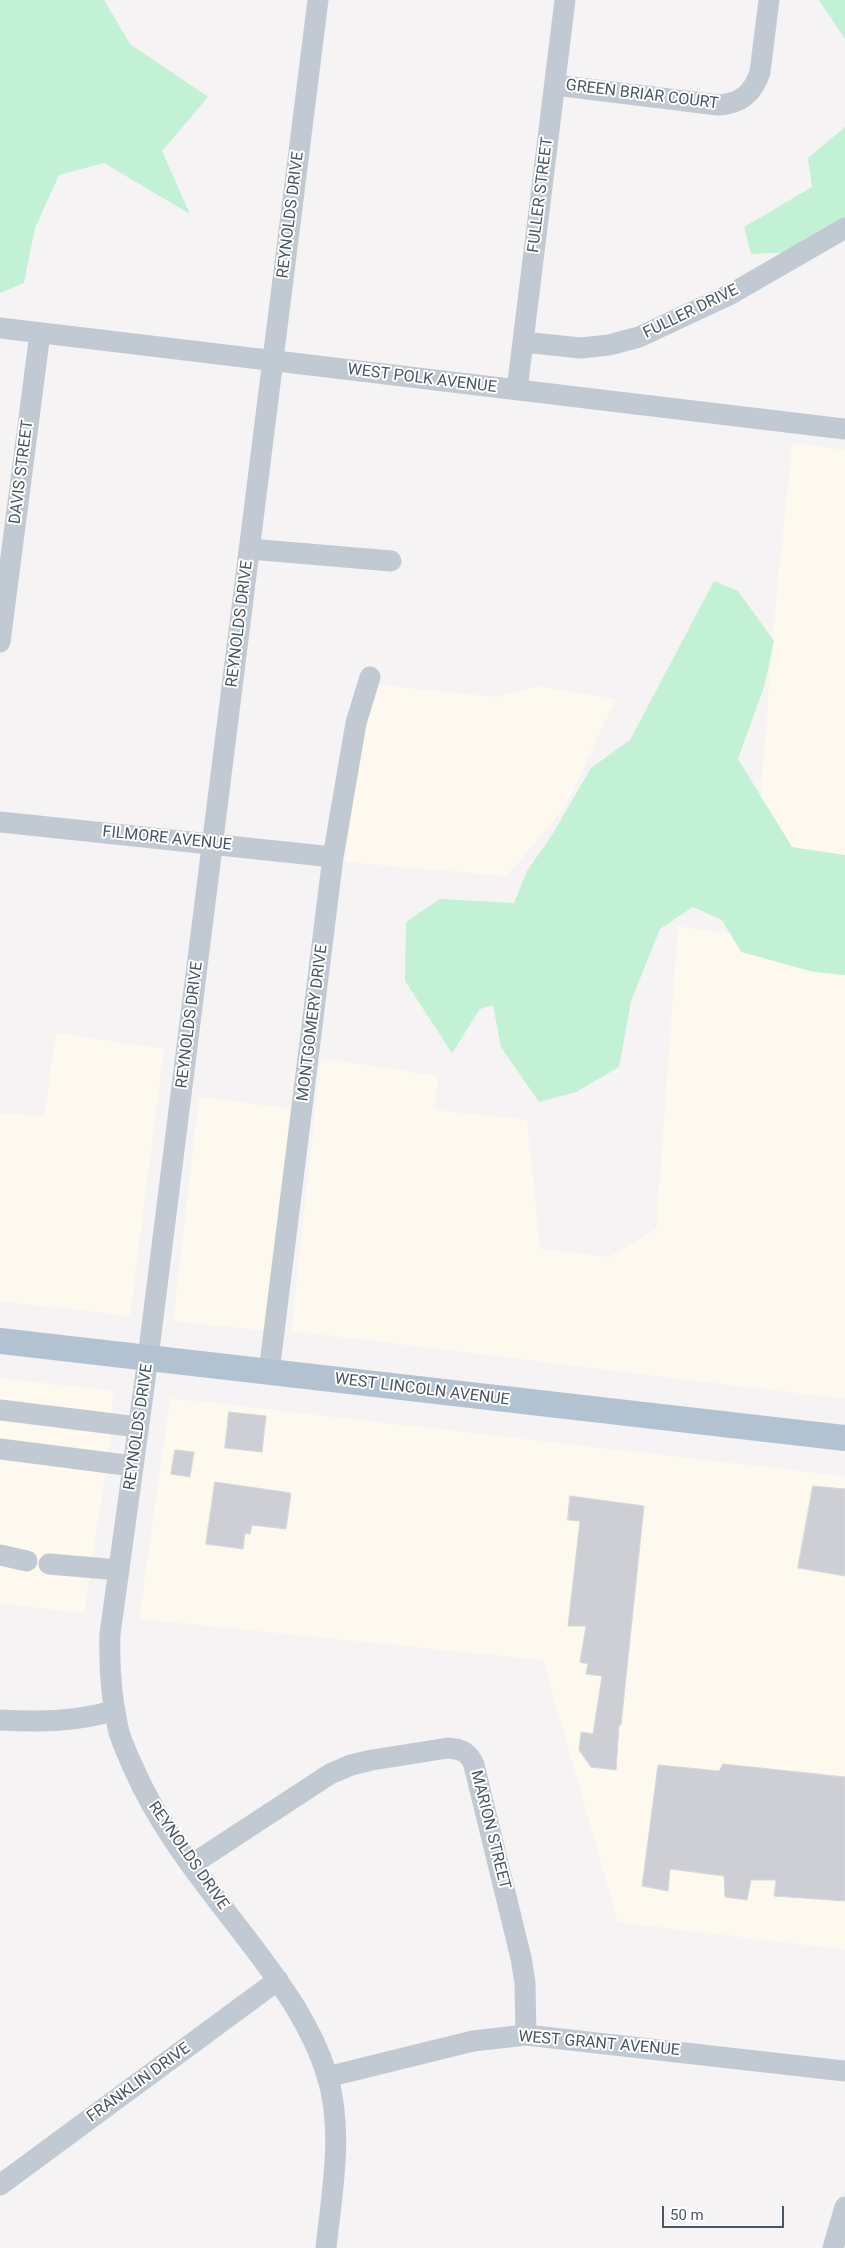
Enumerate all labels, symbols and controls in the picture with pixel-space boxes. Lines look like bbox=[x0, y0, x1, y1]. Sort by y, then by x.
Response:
street label: GREEN BRIAR COURT bbox=[565, 76, 719, 114]
street label: FULLER STREET bbox=[524, 136, 558, 254]
street label: REYNOLDS DRIVE bbox=[274, 151, 308, 279]
street label: FULLER DRIVE bbox=[640, 281, 742, 343]
street label: WEST POLK AVENUE bbox=[346, 360, 498, 398]
street label: DAVIS STREET bbox=[6, 419, 38, 525]
street label: REYNOLDS DRIVE bbox=[223, 560, 257, 688]
street label: FILMORE AVENUE bbox=[102, 823, 232, 855]
street label: MONTGOMERY DRIVE bbox=[294, 944, 332, 1102]
street label: REYNOLDS DRIVE bbox=[173, 961, 207, 1089]
street label: REYNOLDS DRIVE bbox=[121, 1363, 157, 1491]
street label: WEST LINCOLN AVENUE bbox=[333, 1370, 511, 1410]
street label: MARION STREET bbox=[466, 1769, 514, 1891]
street label: REYNOLDS DRIVE bbox=[144, 1798, 232, 1914]
street label: WEST GRANT AVENUE bbox=[517, 2027, 681, 2061]
street label: FRANKLIN DRIVE bbox=[84, 2039, 194, 2127]
scale bar bbox=[665, 2196, 788, 2228]
text: 50 m bbox=[670, 2206, 704, 2224]

